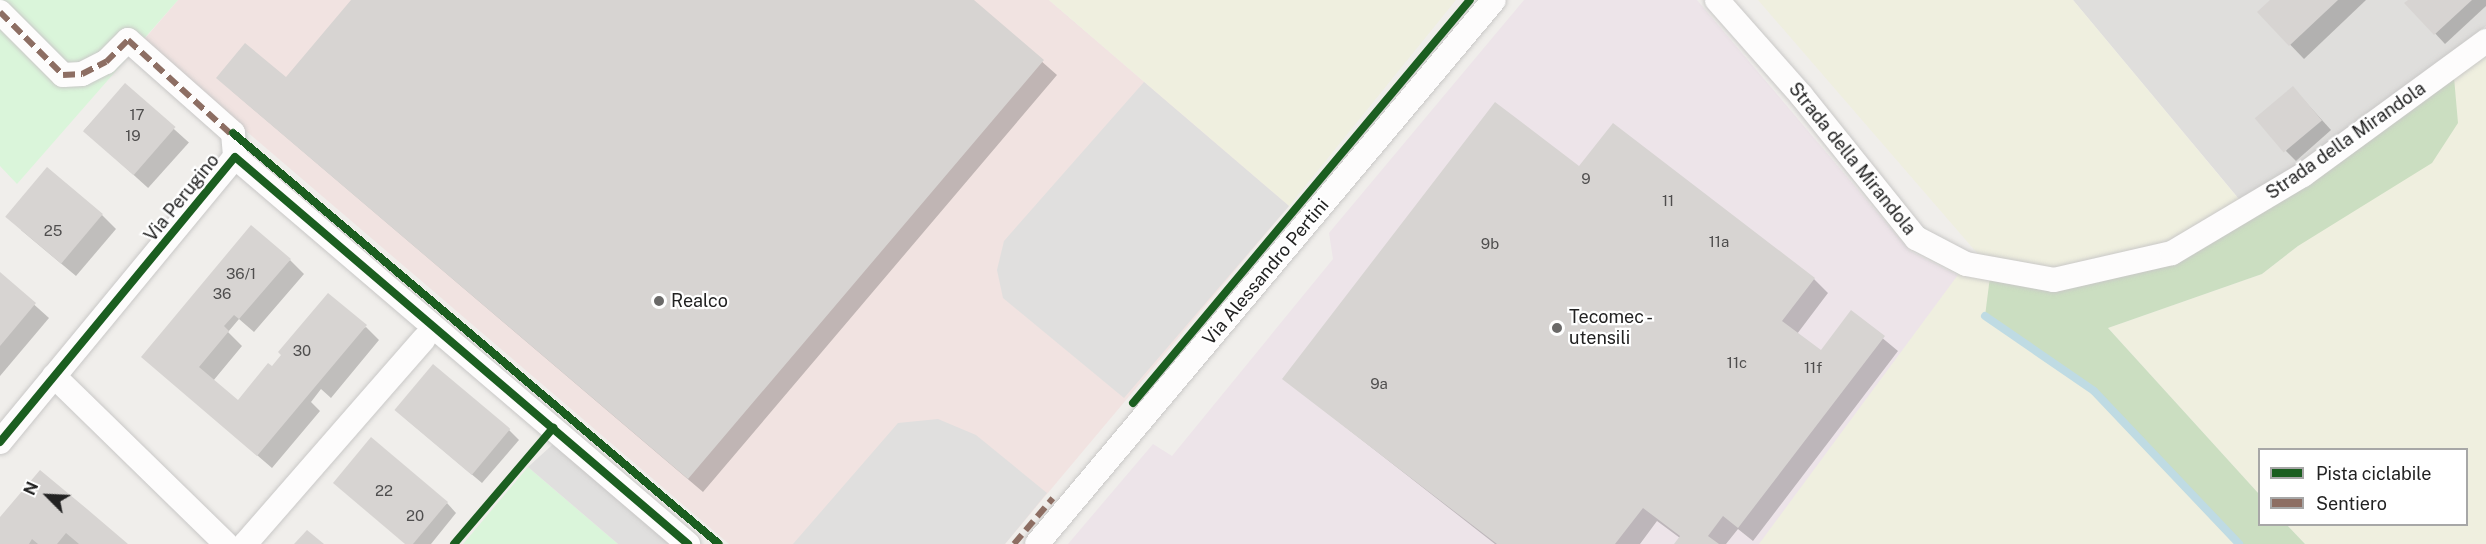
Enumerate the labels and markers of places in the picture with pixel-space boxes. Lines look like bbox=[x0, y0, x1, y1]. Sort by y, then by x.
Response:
place label: Realco bbox=[671, 290, 728, 312]
marker: Realco bbox=[652, 294, 666, 308]
place label: Tecomec - utensili bbox=[1569, 307, 1655, 350]
marker: Tecomec - utensili bbox=[1550, 321, 1564, 335]

